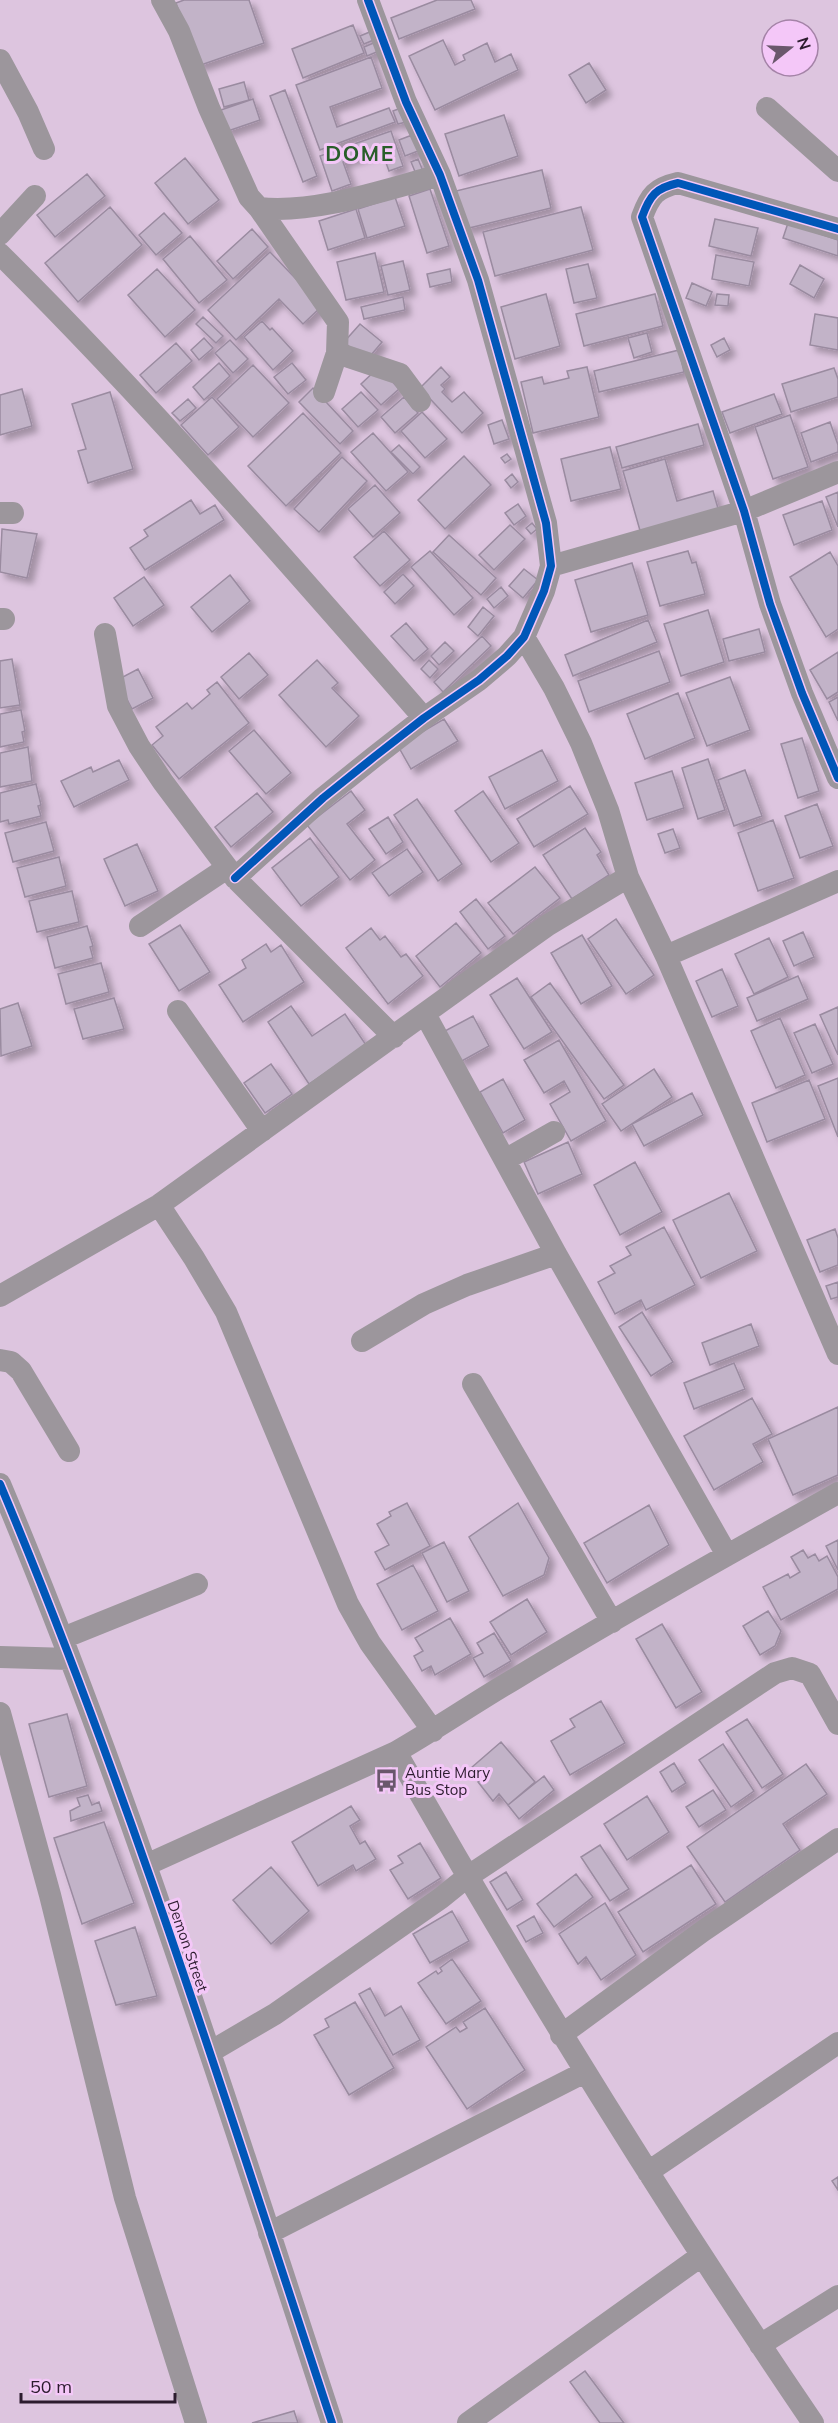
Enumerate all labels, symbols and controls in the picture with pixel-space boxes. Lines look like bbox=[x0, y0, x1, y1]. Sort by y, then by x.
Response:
north arrow bbox=[760, 18, 820, 78]
text: N bbox=[793, 35, 816, 52]
district label: DOME bbox=[325, 140, 395, 166]
place label: Auntie Mary Bus Stop bbox=[405, 1763, 490, 1799]
bus stop icon: Auntie Mary Bus Stop bbox=[374, 1768, 400, 1794]
street label: Demon Street bbox=[164, 1898, 212, 1994]
scale bar bbox=[21, 2366, 176, 2404]
text: 50 m bbox=[30, 2375, 72, 2398]

